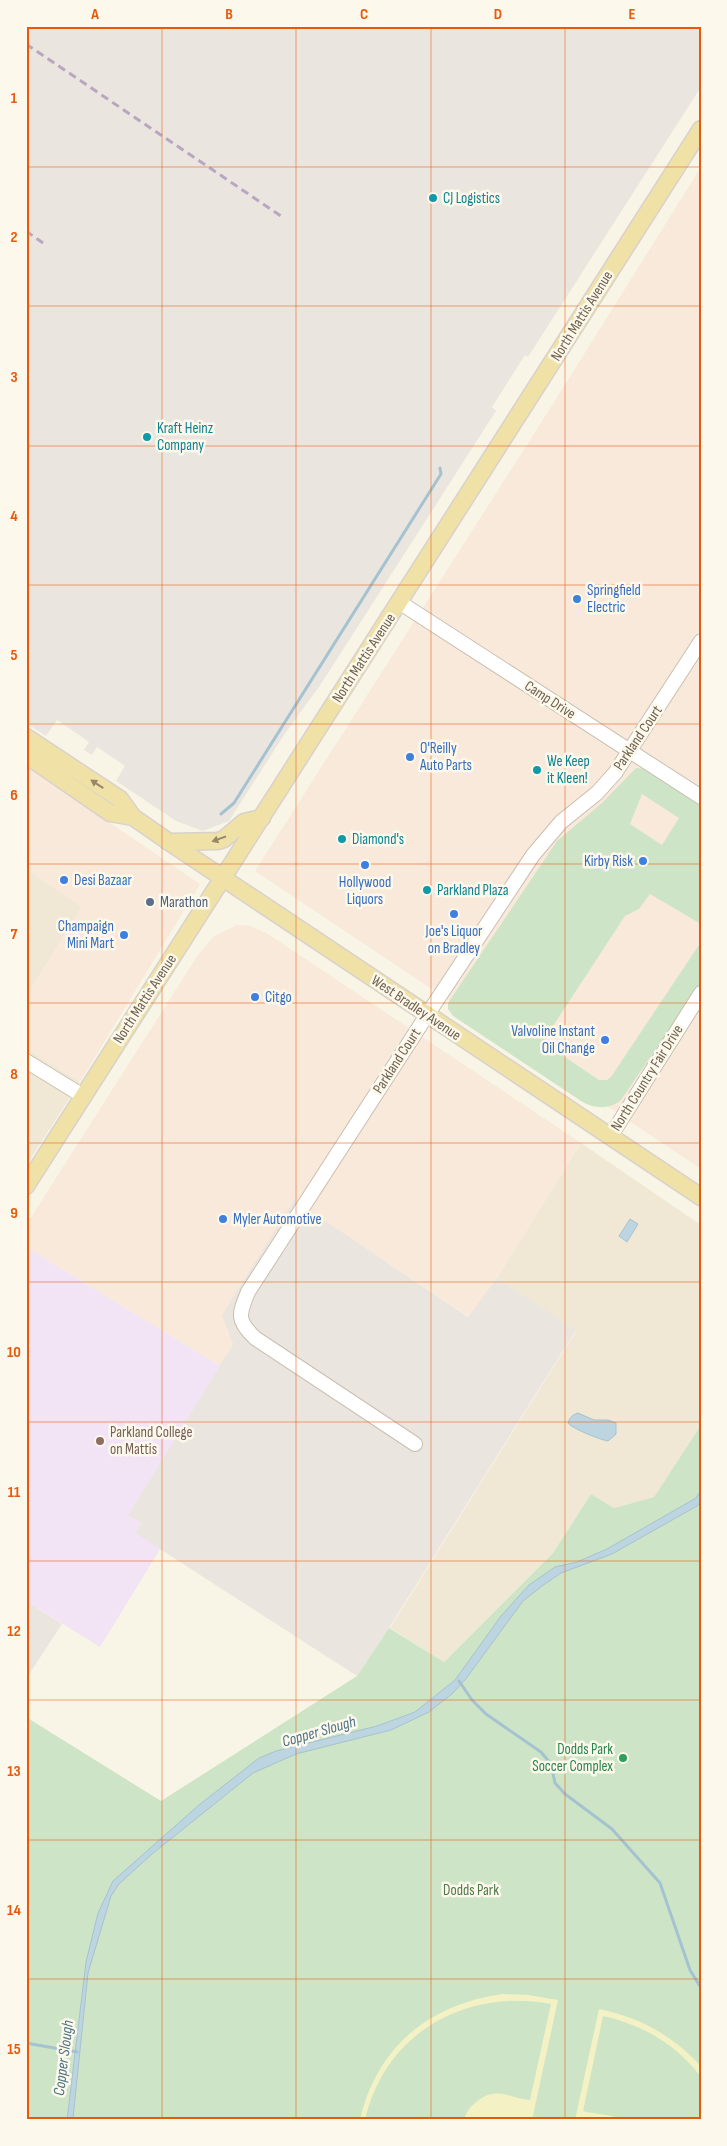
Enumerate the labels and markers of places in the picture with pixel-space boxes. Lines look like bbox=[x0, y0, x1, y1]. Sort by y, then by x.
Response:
place label: CJ Logistics bbox=[443, 189, 500, 208]
marker: CJ Logistics bbox=[427, 192, 439, 204]
place label: Kraft Heinz Company bbox=[157, 419, 214, 455]
marker: Kraft Heinz Company bbox=[141, 431, 153, 443]
place label: Springfield Electric bbox=[587, 581, 641, 617]
marker: Springfield Electric bbox=[571, 593, 583, 605]
place label: O'Reilly Auto Parts bbox=[419, 739, 472, 775]
marker: O'Reilly Auto Parts bbox=[404, 751, 416, 763]
place label: We Keep it Kleen! bbox=[547, 752, 590, 788]
marker: We Keep it Kleen! bbox=[531, 764, 543, 776]
place label: Diamond's bbox=[352, 830, 404, 849]
marker: Diamond's bbox=[336, 833, 348, 845]
place label: Kirby Risk bbox=[584, 852, 633, 871]
marker: Kirby Risk bbox=[637, 855, 649, 867]
marker: Hollywood Liquors bbox=[359, 859, 371, 871]
place label: Desi Bazaar bbox=[74, 871, 132, 890]
place label: Hollywood Liquors bbox=[339, 873, 391, 909]
marker: Desi Bazaar bbox=[58, 874, 70, 886]
place label: Parkland Plaza bbox=[437, 881, 509, 900]
marker: Parkland Plaza bbox=[421, 884, 433, 896]
place label: Marathon bbox=[160, 893, 208, 912]
marker: Marathon bbox=[144, 896, 156, 908]
marker: Joe's Liquor on Bradley bbox=[448, 908, 460, 920]
place label: Champaign Mini Mart bbox=[58, 917, 114, 953]
place label: Joe's Liquor on Bradley bbox=[425, 922, 483, 958]
marker: Champaign Mini Mart bbox=[118, 929, 130, 941]
place label: Citgo bbox=[265, 988, 292, 1007]
marker: Citgo bbox=[249, 991, 261, 1003]
place label: Valvoline Instant Oil Change bbox=[511, 1022, 595, 1058]
marker: Valvoline Instant Oil Change bbox=[599, 1034, 611, 1046]
place label: Myler Automotive bbox=[233, 1210, 322, 1229]
marker: Myler Automotive bbox=[217, 1213, 229, 1225]
place label: Parkland College on Mattis bbox=[110, 1423, 193, 1459]
marker: Parkland College on Mattis bbox=[94, 1435, 106, 1447]
place label: Dodds Park Soccer Complex bbox=[532, 1740, 613, 1776]
marker: Dodds Park Soccer Complex bbox=[617, 1752, 629, 1764]

